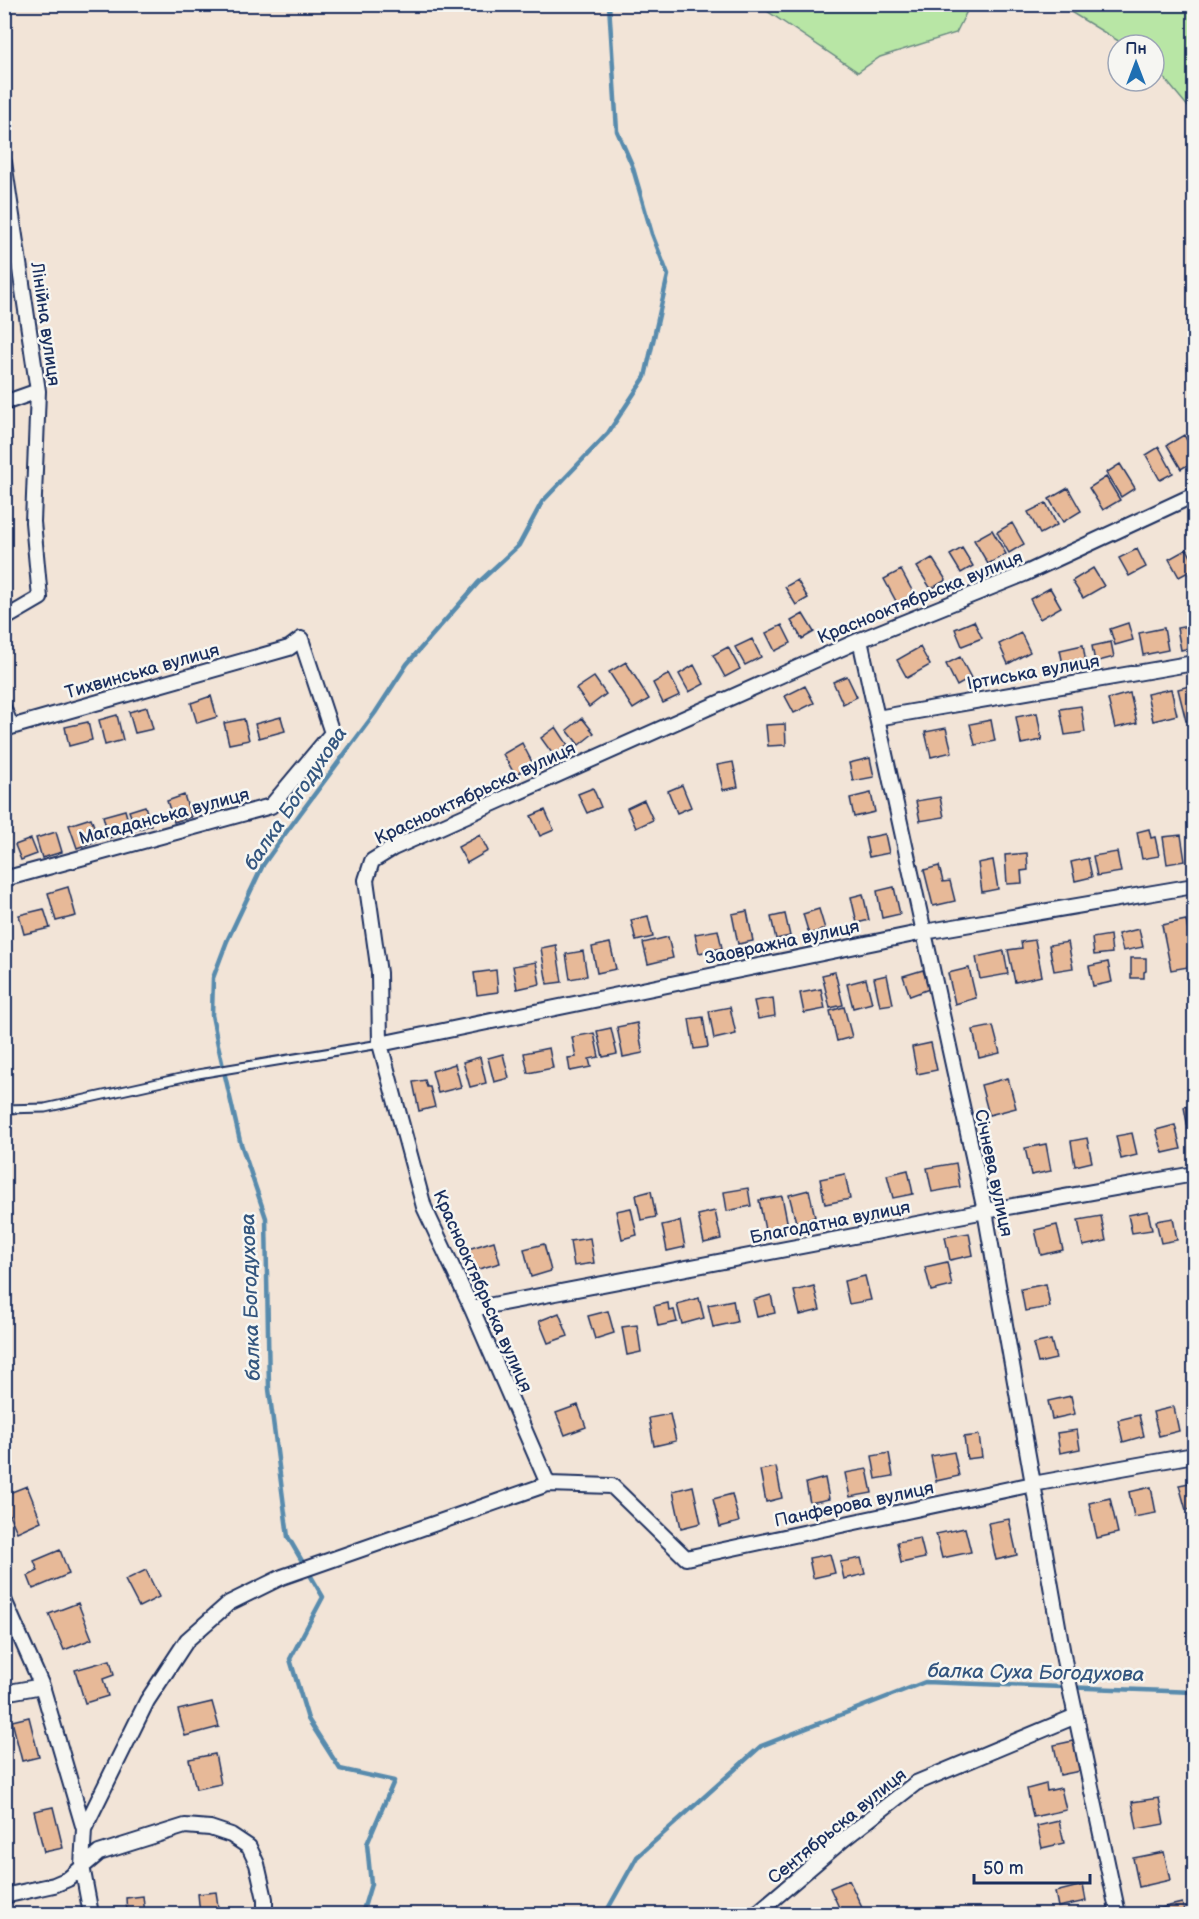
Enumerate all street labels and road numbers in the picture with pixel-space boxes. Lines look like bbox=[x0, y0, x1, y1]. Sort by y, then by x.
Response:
street label: Лінійна вулиця bbox=[26, 260, 65, 387]
street label: Краснооктябрьска вулиця bbox=[815, 547, 1026, 648]
street label: Тихвинська вулиця bbox=[63, 639, 222, 704]
street label: Іртиська вулиця bbox=[965, 650, 1101, 695]
street label: Краснооктябрьска вулиця bbox=[371, 738, 579, 849]
street label: Магаданська вулиця bbox=[77, 784, 252, 849]
street label: Заовражна вулиця bbox=[703, 916, 861, 969]
street label: Січнева вулиця bbox=[970, 1108, 1017, 1239]
street label: Краснооктябрьска вулиця bbox=[428, 1187, 537, 1396]
street label: Благодатна вулиця bbox=[748, 1197, 912, 1248]
street label: Панферова вулиця bbox=[772, 1477, 936, 1532]
street label: Сентябрьска вулиця bbox=[764, 1764, 911, 1889]

